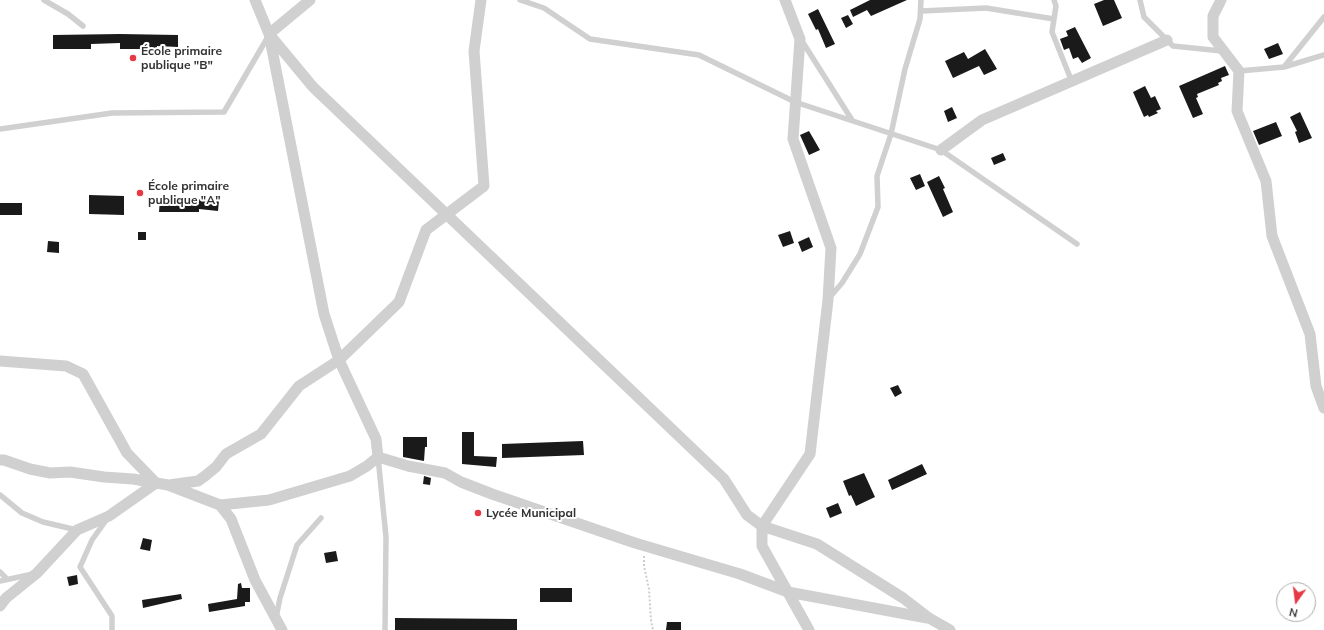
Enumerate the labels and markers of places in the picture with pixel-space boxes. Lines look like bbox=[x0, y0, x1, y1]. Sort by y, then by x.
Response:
place label: École primaire publique "B" bbox=[141, 44, 222, 72]
marker: École primaire publique "B" bbox=[128, 53, 138, 63]
place label: École primaire publique "A" bbox=[148, 179, 229, 207]
marker: École primaire publique "A" bbox=[135, 188, 145, 198]
place label: Lycée Municipal bbox=[486, 506, 576, 520]
marker: Lycée Municipal bbox=[473, 508, 483, 518]

